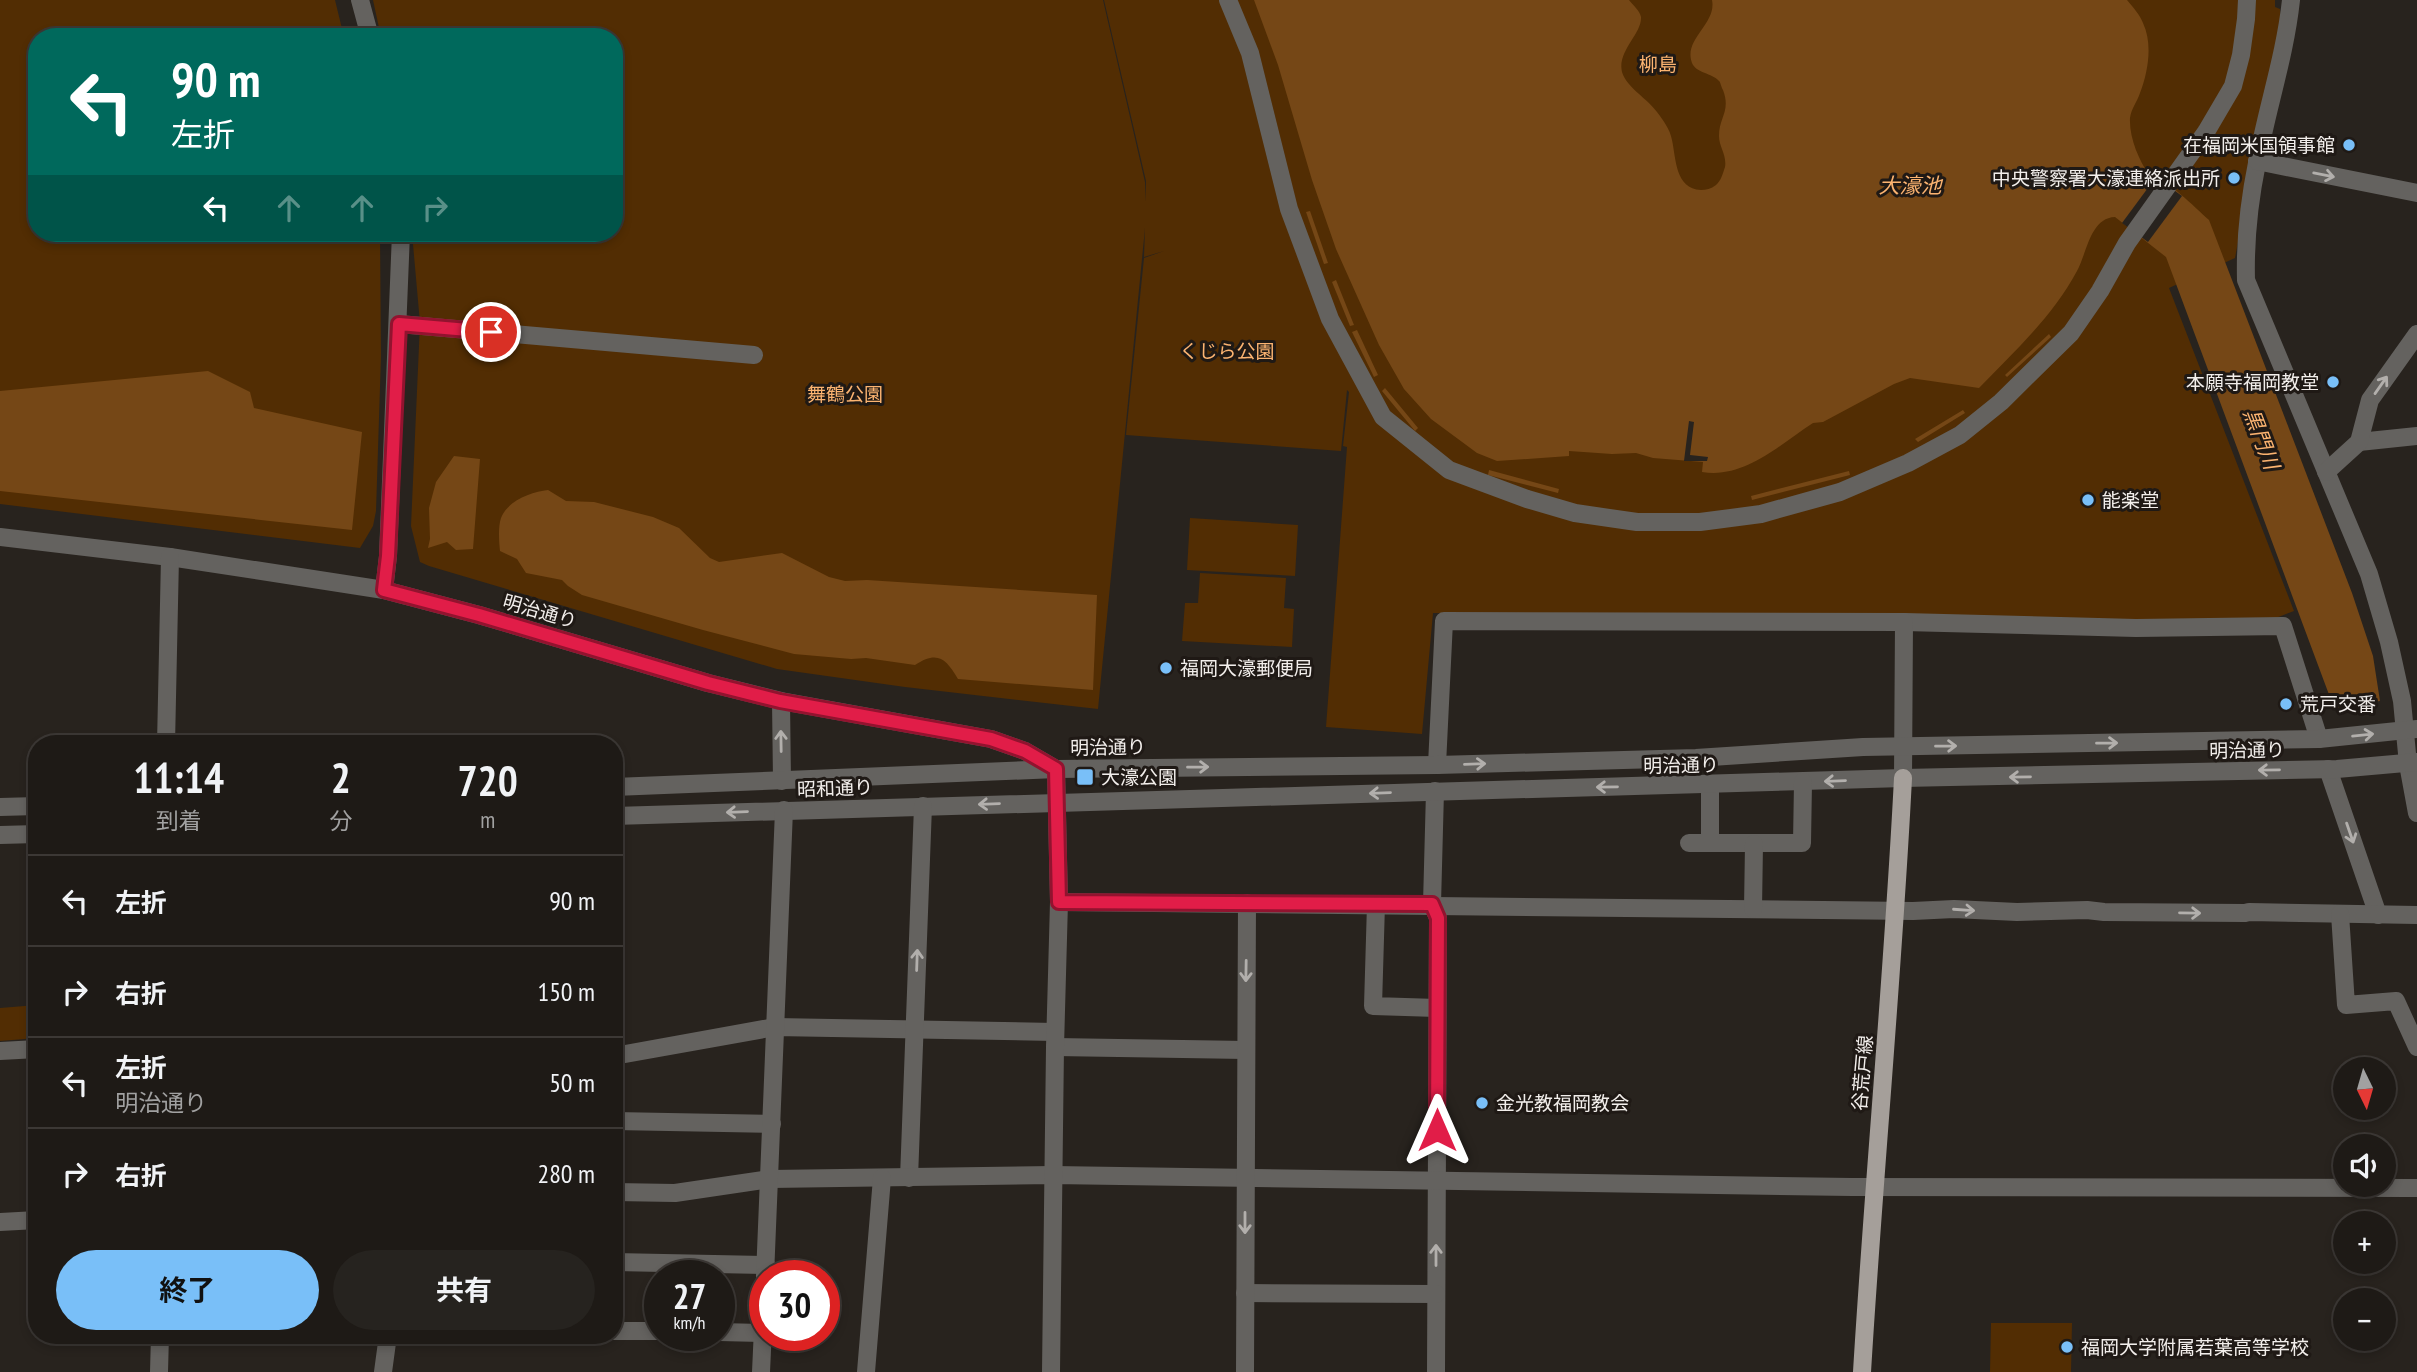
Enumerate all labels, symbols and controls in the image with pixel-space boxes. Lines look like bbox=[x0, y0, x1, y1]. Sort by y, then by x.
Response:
text: 90 m bbox=[171, 47, 260, 111]
park label: 柳島 bbox=[1639, 52, 1677, 76]
icon: left bbox=[56, 56, 147, 147]
text: 左折 bbox=[171, 113, 235, 155]
place label: 在福岡米国領事館 bbox=[2183, 133, 2335, 157]
marker: 在福岡米国領事館 bbox=[2341, 137, 2357, 153]
place label: 中央警察署大濠連絡派出所 bbox=[1992, 166, 2220, 190]
one-way arrow bbox=[2312, 168, 2335, 182]
marker: 中央警察署大濠連絡派出所 bbox=[2226, 170, 2242, 186]
water label: 大濠池 bbox=[1879, 172, 1943, 199]
icon: left bbox=[197, 189, 235, 227]
icon: ahead bbox=[270, 189, 308, 227]
icon: ahead bbox=[343, 189, 381, 227]
icon: right bbox=[416, 189, 454, 227]
pin bbox=[461, 302, 521, 362]
icon: arrive bbox=[472, 313, 510, 351]
park label: くじら公園 bbox=[1179, 339, 1275, 363]
place label: 本願寺福岡教堂 bbox=[2186, 370, 2319, 394]
marker: 本願寺福岡教堂 bbox=[2325, 374, 2341, 390]
one-way arrow bbox=[2374, 376, 2388, 395]
park label: 舞鶴公園 bbox=[807, 382, 883, 406]
water label: 黒門川 bbox=[2238, 405, 2286, 475]
place label: 能楽堂 bbox=[2102, 488, 2159, 512]
marker: 能楽堂 bbox=[2080, 492, 2096, 508]
street label: 明治通り bbox=[500, 589, 580, 633]
place label: 福岡大濠郵便局 bbox=[1180, 656, 1313, 680]
marker: 福岡大濠郵便局 bbox=[1158, 660, 1174, 676]
place label: 荒戸交番 bbox=[2300, 692, 2376, 716]
marker: 荒戸交番 bbox=[2278, 696, 2294, 712]
one-way arrow bbox=[2351, 729, 2374, 742]
one-way arrow bbox=[774, 730, 788, 753]
street label: 明治通り bbox=[1070, 734, 1146, 760]
one-way arrow bbox=[2095, 737, 2118, 750]
street label: 明治通り bbox=[2209, 737, 2285, 763]
one-way arrow bbox=[1934, 739, 1957, 753]
text: 11:14 bbox=[133, 750, 224, 805]
text: 2 bbox=[331, 750, 351, 805]
street label: 明治通り bbox=[1643, 752, 1719, 778]
text: 720 bbox=[458, 753, 518, 808]
one-way arrow bbox=[1463, 757, 1486, 771]
one-way arrow bbox=[1186, 760, 1209, 774]
one-way arrow bbox=[2258, 764, 2281, 777]
place label: 大濠公園 bbox=[1101, 765, 1177, 789]
marker: 大濠公園 bbox=[1075, 767, 1095, 787]
one-way arrow bbox=[2009, 770, 2032, 784]
one-way arrow bbox=[1824, 774, 1847, 787]
street label: 昭和通り bbox=[797, 775, 873, 801]
one-way arrow bbox=[1596, 781, 1619, 794]
one-way arrow bbox=[1369, 786, 1392, 800]
one-way arrow bbox=[978, 797, 1001, 810]
text: m bbox=[480, 805, 495, 834]
one-way arrow bbox=[726, 805, 749, 819]
text: 到着 bbox=[156, 806, 202, 835]
text: 分 bbox=[329, 806, 352, 835]
one-way arrow bbox=[2345, 822, 2357, 844]
icon: left bbox=[56, 882, 94, 920]
text: 90 m bbox=[549, 884, 595, 917]
text: 左折 bbox=[115, 886, 167, 919]
one-way arrow bbox=[1952, 904, 1975, 917]
one-way arrow bbox=[2179, 906, 2202, 920]
one-way arrow bbox=[910, 949, 923, 972]
one-way arrow bbox=[1240, 960, 1253, 983]
icon: right bbox=[56, 973, 94, 1011]
text: 150 m bbox=[537, 975, 595, 1008]
text: 右折 bbox=[115, 977, 167, 1010]
street label: 谷荒戸線 bbox=[1847, 1034, 1877, 1112]
text: 左折 bbox=[115, 1051, 167, 1084]
north arrow bbox=[2333, 1057, 2396, 1120]
map controls bbox=[2333, 1057, 2396, 1351]
icon: left bbox=[56, 1064, 94, 1102]
text: 50 m bbox=[549, 1066, 595, 1099]
text: 明治通り bbox=[115, 1088, 207, 1117]
place label: 金光教福岡教会 bbox=[1496, 1091, 1629, 1115]
position arrow bbox=[1400, 1093, 1474, 1167]
marker: 金光教福岡教会 bbox=[1474, 1095, 1490, 1111]
button: sound bbox=[2333, 1134, 2396, 1197]
icon: right bbox=[56, 1155, 94, 1193]
text: 280 m bbox=[537, 1157, 595, 1190]
text: 右折 bbox=[115, 1159, 167, 1192]
button: + bbox=[2333, 1211, 2396, 1274]
one-way arrow bbox=[1238, 1212, 1252, 1235]
one-way arrow bbox=[1429, 1244, 1443, 1267]
button: 終了 bbox=[56, 1250, 319, 1330]
button: 共有 bbox=[333, 1250, 595, 1330]
speed limit sign: 30 bbox=[749, 1260, 840, 1351]
text: 27 bbox=[673, 1273, 706, 1319]
button: − bbox=[2333, 1288, 2396, 1351]
text: km/h bbox=[674, 1311, 705, 1334]
place label: 福岡大学附属若葉高等学校 bbox=[2081, 1335, 2309, 1359]
marker: 福岡大学附属若葉高等学校 bbox=[2059, 1339, 2075, 1355]

